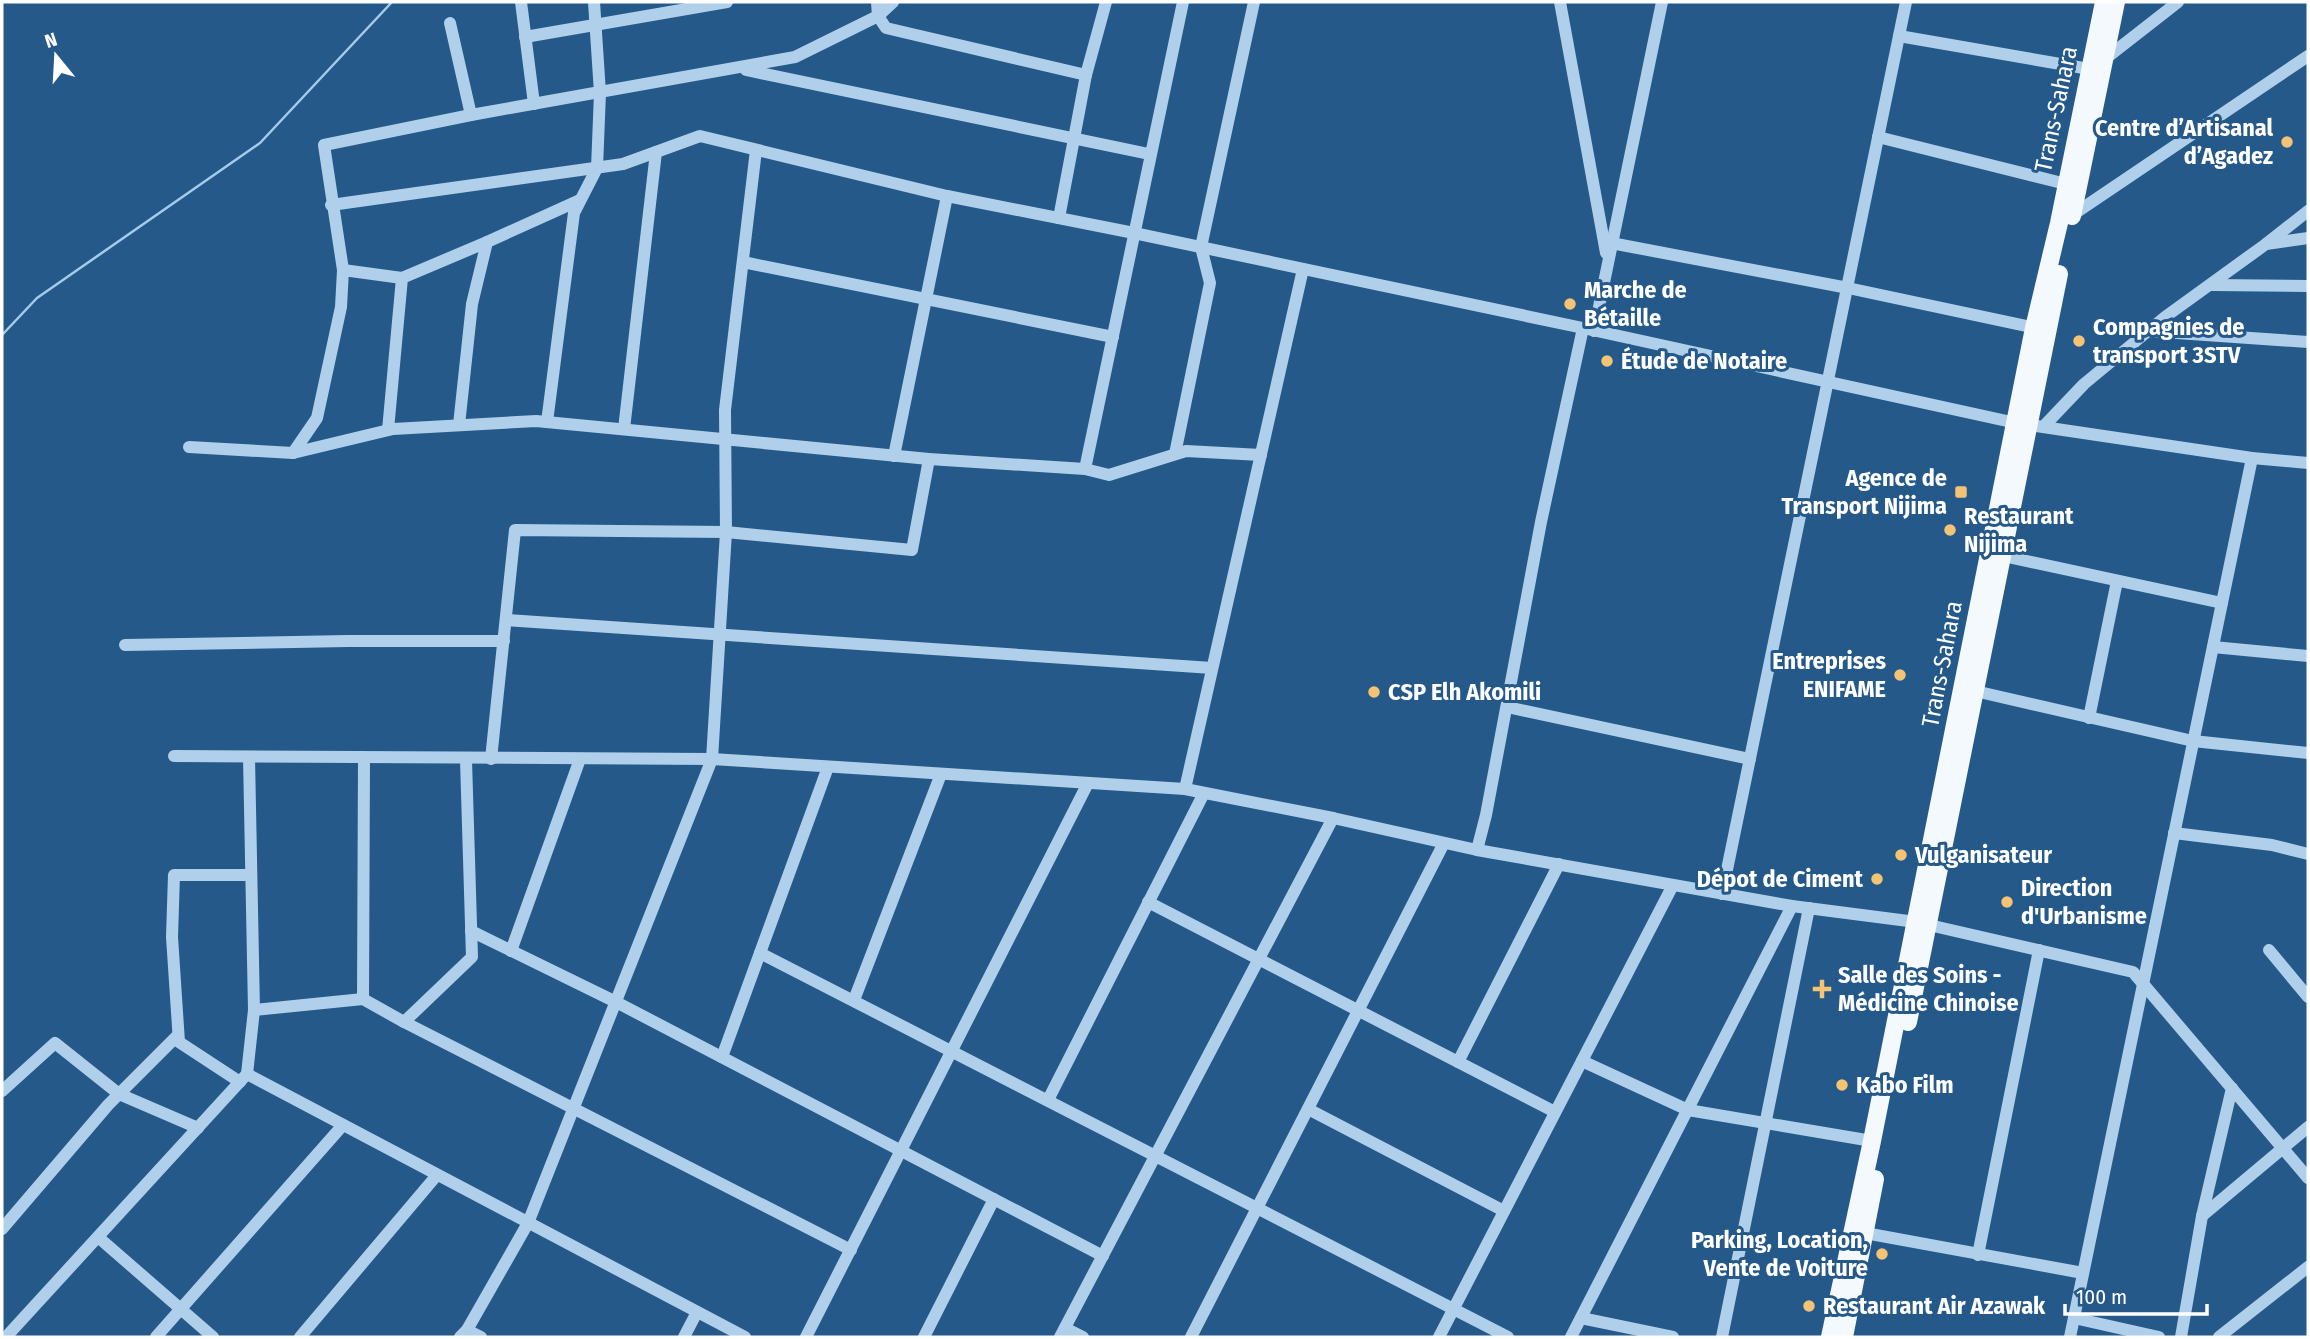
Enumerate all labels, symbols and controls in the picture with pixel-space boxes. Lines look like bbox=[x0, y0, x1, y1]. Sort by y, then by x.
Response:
north arrow bbox=[21, 21, 91, 91]
text: N bbox=[42, 28, 60, 53]
street label: Trans-Sahara bbox=[2029, 44, 2083, 174]
place label: Centre d’Artisanal d’Agadez bbox=[2095, 114, 2273, 170]
marker: Centre d’Artisanal d’Agadez bbox=[2279, 134, 2295, 150]
place label: Marche de Bétaille bbox=[1584, 276, 1687, 332]
marker: Marche de Bétaille bbox=[1562, 296, 1578, 312]
place label: Compagnies de transport 3STV bbox=[2093, 313, 2244, 369]
marker: Compagnies de transport 3STV bbox=[2071, 333, 2087, 349]
place label: Étude de Notaire bbox=[1621, 346, 1787, 375]
marker: Étude de Notaire bbox=[1599, 353, 1615, 369]
place label: Agence de Transport Nijima bbox=[1782, 464, 1947, 520]
marker: Agence de Transport Nijima bbox=[1953, 484, 1969, 500]
place label: Restaurant Nijima bbox=[1964, 502, 2074, 558]
marker: Restaurant Nijima bbox=[1942, 522, 1958, 538]
street label: Trans-Sahara bbox=[1916, 599, 1968, 729]
place label: Entreprises ENIFAME bbox=[1772, 647, 1886, 703]
marker: Entreprises ENIFAME bbox=[1892, 667, 1908, 683]
place label: CSP Elh Akomili bbox=[1388, 678, 1541, 706]
marker: CSP Elh Akomili bbox=[1366, 684, 1382, 700]
place label: Vulganisateur bbox=[1914, 841, 2052, 869]
marker: Vulganisateur bbox=[1893, 847, 1909, 863]
place label: Dépot de Ciment bbox=[1697, 865, 1864, 893]
marker: Dépot de Ciment bbox=[1869, 871, 1885, 887]
place label: Direction d'Urbanisme bbox=[2021, 874, 2147, 930]
marker: Direction d'Urbanisme bbox=[1999, 894, 2015, 910]
place label: Salle des Soins - Médicine Chinoise bbox=[1838, 961, 2019, 1017]
marker: Salle des Soins - Médicine Chinoise bbox=[1812, 979, 1832, 999]
place label: Kabo Film bbox=[1856, 1071, 1954, 1099]
marker: Kabo Film bbox=[1834, 1077, 1850, 1093]
place label: Parking, Location, Vente de Voiture bbox=[1691, 1226, 1868, 1282]
marker: Parking, Location, Vente de Voiture bbox=[1874, 1246, 1890, 1262]
scale bar bbox=[2065, 1272, 2207, 1316]
text: 100 m bbox=[2076, 1284, 2127, 1310]
place label: Restaurant Air Azawak bbox=[1823, 1292, 2046, 1320]
marker: Restaurant Air Azawak bbox=[1801, 1298, 1817, 1314]

